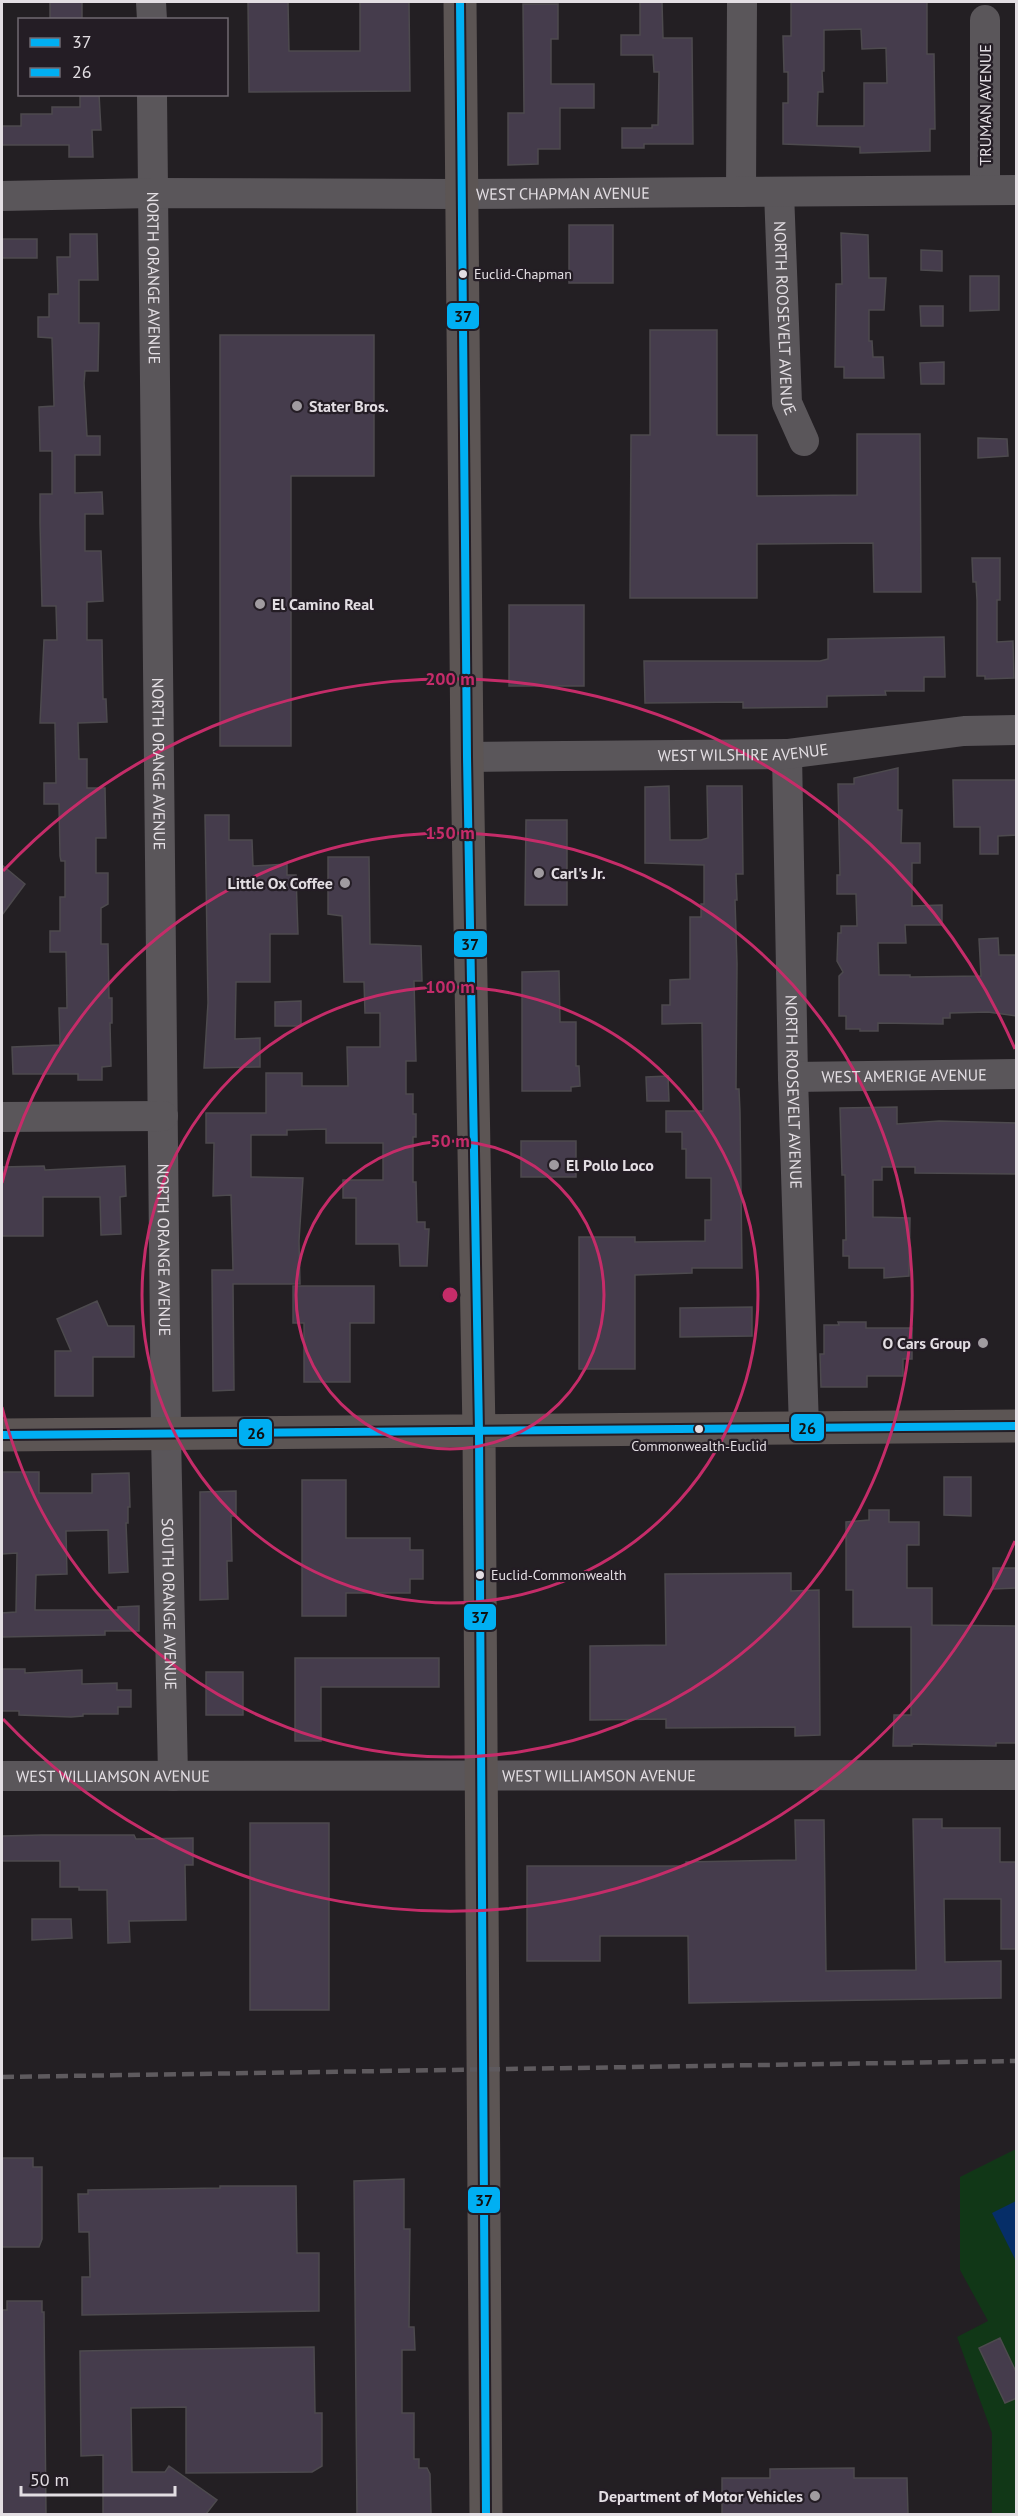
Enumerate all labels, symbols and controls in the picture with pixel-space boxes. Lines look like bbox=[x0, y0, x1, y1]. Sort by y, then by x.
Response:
legend bbox=[18, 18, 228, 96]
text: 37 bbox=[72, 30, 92, 53]
street label: TRUMAN AVENUE bbox=[975, 44, 995, 166]
text: 26 bbox=[72, 60, 92, 83]
street label: WEST CHAPMAN AVENUE bbox=[476, 183, 650, 204]
street label: NORTH ORANGE AVENUE bbox=[143, 192, 165, 364]
street label: NORTH ROOSEVELT AVENUE bbox=[770, 221, 801, 418]
place label: Euclid-Chapman bbox=[474, 265, 572, 283]
marker: Euclid-Chapman bbox=[457, 268, 469, 280]
line badge: 37 bbox=[446, 302, 480, 330]
text: 37 bbox=[454, 306, 472, 326]
place label: Stater Bros. bbox=[309, 396, 389, 416]
marker: Stater Bros. bbox=[290, 399, 304, 413]
place label: El Camino Real bbox=[272, 594, 374, 614]
marker: El Camino Real bbox=[253, 597, 267, 611]
text: 200 m bbox=[425, 667, 475, 690]
street label: NORTH ORANGE AVENUE bbox=[148, 678, 170, 850]
street label: WEST WILSHIRE AVENUE bbox=[658, 739, 829, 765]
text: 150 m bbox=[425, 821, 475, 844]
place label: Carl's Jr. bbox=[551, 863, 606, 883]
marker: Carl's Jr. bbox=[532, 866, 546, 880]
place label: Little Ox Coffee bbox=[228, 873, 333, 893]
marker: Little Ox Coffee bbox=[338, 876, 352, 890]
line badge: 37 bbox=[453, 930, 488, 958]
text: 37 bbox=[461, 934, 479, 954]
text: 100 m bbox=[425, 975, 475, 998]
street label: NORTH ROOSEVELT AVENUE bbox=[781, 995, 807, 1189]
street label: WEST AMERIGE AVENUE bbox=[821, 1064, 987, 1087]
text: 50 m bbox=[430, 1129, 470, 1152]
place label: El Pollo Loco bbox=[566, 1155, 654, 1175]
marker: El Pollo Loco bbox=[547, 1158, 561, 1172]
street label: NORTH ORANGE AVENUE bbox=[153, 1163, 175, 1336]
centre of rings bbox=[440, 1285, 460, 1305]
place label: O Cars Group bbox=[883, 1333, 971, 1353]
marker: O Cars Group bbox=[976, 1336, 990, 1350]
line badge: 26 bbox=[790, 1413, 825, 1442]
line badge: 26 bbox=[238, 1418, 273, 1447]
text: 26 bbox=[798, 1418, 816, 1438]
text: 26 bbox=[247, 1423, 265, 1443]
marker: Commonwealth-Euclid bbox=[693, 1423, 705, 1435]
place label: Commonwealth-Euclid bbox=[631, 1437, 767, 1455]
street label: SOUTH ORANGE AVENUE bbox=[158, 1518, 181, 1690]
place label: Euclid-Commonwealth bbox=[491, 1566, 626, 1584]
marker: Euclid-Commonwealth bbox=[474, 1569, 486, 1581]
line badge: 37 bbox=[463, 1603, 497, 1631]
text: 37 bbox=[471, 1607, 489, 1627]
street label: WEST WILLIAMSON AVENUE bbox=[502, 1765, 696, 1786]
street label: WEST WILLIAMSON AVENUE bbox=[16, 1766, 210, 1786]
line badge: 37 bbox=[467, 2186, 501, 2214]
text: 37 bbox=[475, 2190, 493, 2210]
scale bar bbox=[21, 2459, 176, 2497]
text: 50 m bbox=[30, 2468, 69, 2491]
place label: Department of Motor Vehicles bbox=[599, 2486, 803, 2506]
marker: Department of Motor Vehicles bbox=[808, 2489, 822, 2503]

